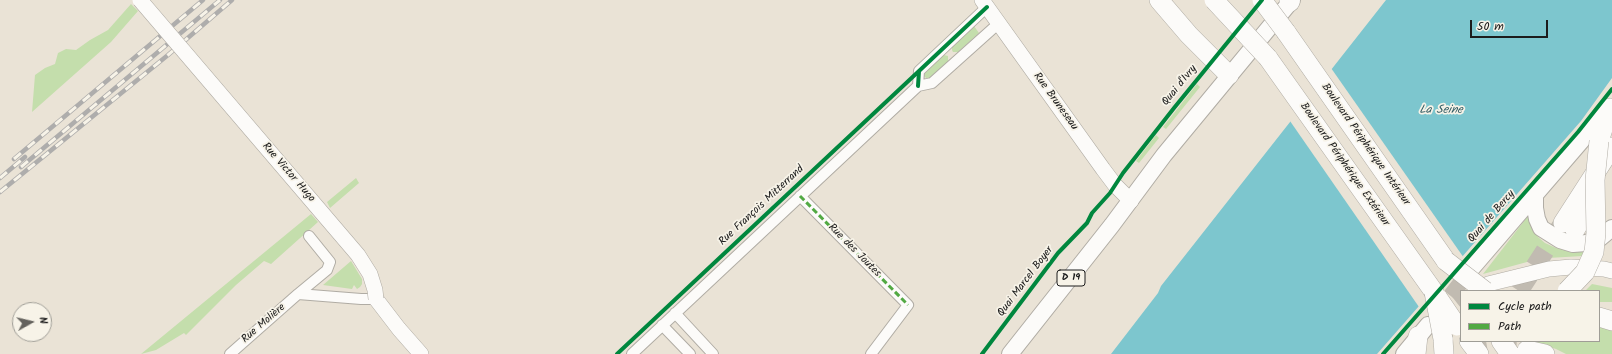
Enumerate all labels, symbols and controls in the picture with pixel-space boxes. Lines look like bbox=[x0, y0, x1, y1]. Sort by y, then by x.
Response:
scale bar bbox=[1472, 12, 1550, 38]
text: 50 m bbox=[1477, 17, 1504, 36]
street label: Quai d'Ivry bbox=[1160, 63, 1200, 109]
street label: Rue Bruneseau bbox=[1030, 71, 1080, 133]
street label: Boulevard Périphérique Intérieur bbox=[1318, 81, 1412, 209]
street label: Boulevard Périphérique Extérieur bbox=[1296, 101, 1392, 229]
water label: La Seine bbox=[1419, 104, 1463, 118]
street label: Rue Victor Hugo bbox=[259, 141, 317, 205]
street label: Rue François Mitterrand bbox=[717, 163, 807, 249]
street label: Quai de Bercy bbox=[1466, 188, 1518, 246]
street label: Rue des Joutes bbox=[825, 222, 883, 280]
street label: Quai Marcel Boyer bbox=[995, 244, 1057, 320]
road number: D 19 bbox=[1057, 270, 1085, 286]
legend bbox=[1460, 290, 1600, 342]
text: Cycle path bbox=[1498, 297, 1552, 316]
street label: Rue Molière bbox=[239, 301, 289, 347]
north arrow bbox=[12, 302, 52, 342]
text: N bbox=[33, 316, 52, 325]
text: Path bbox=[1498, 317, 1521, 336]

